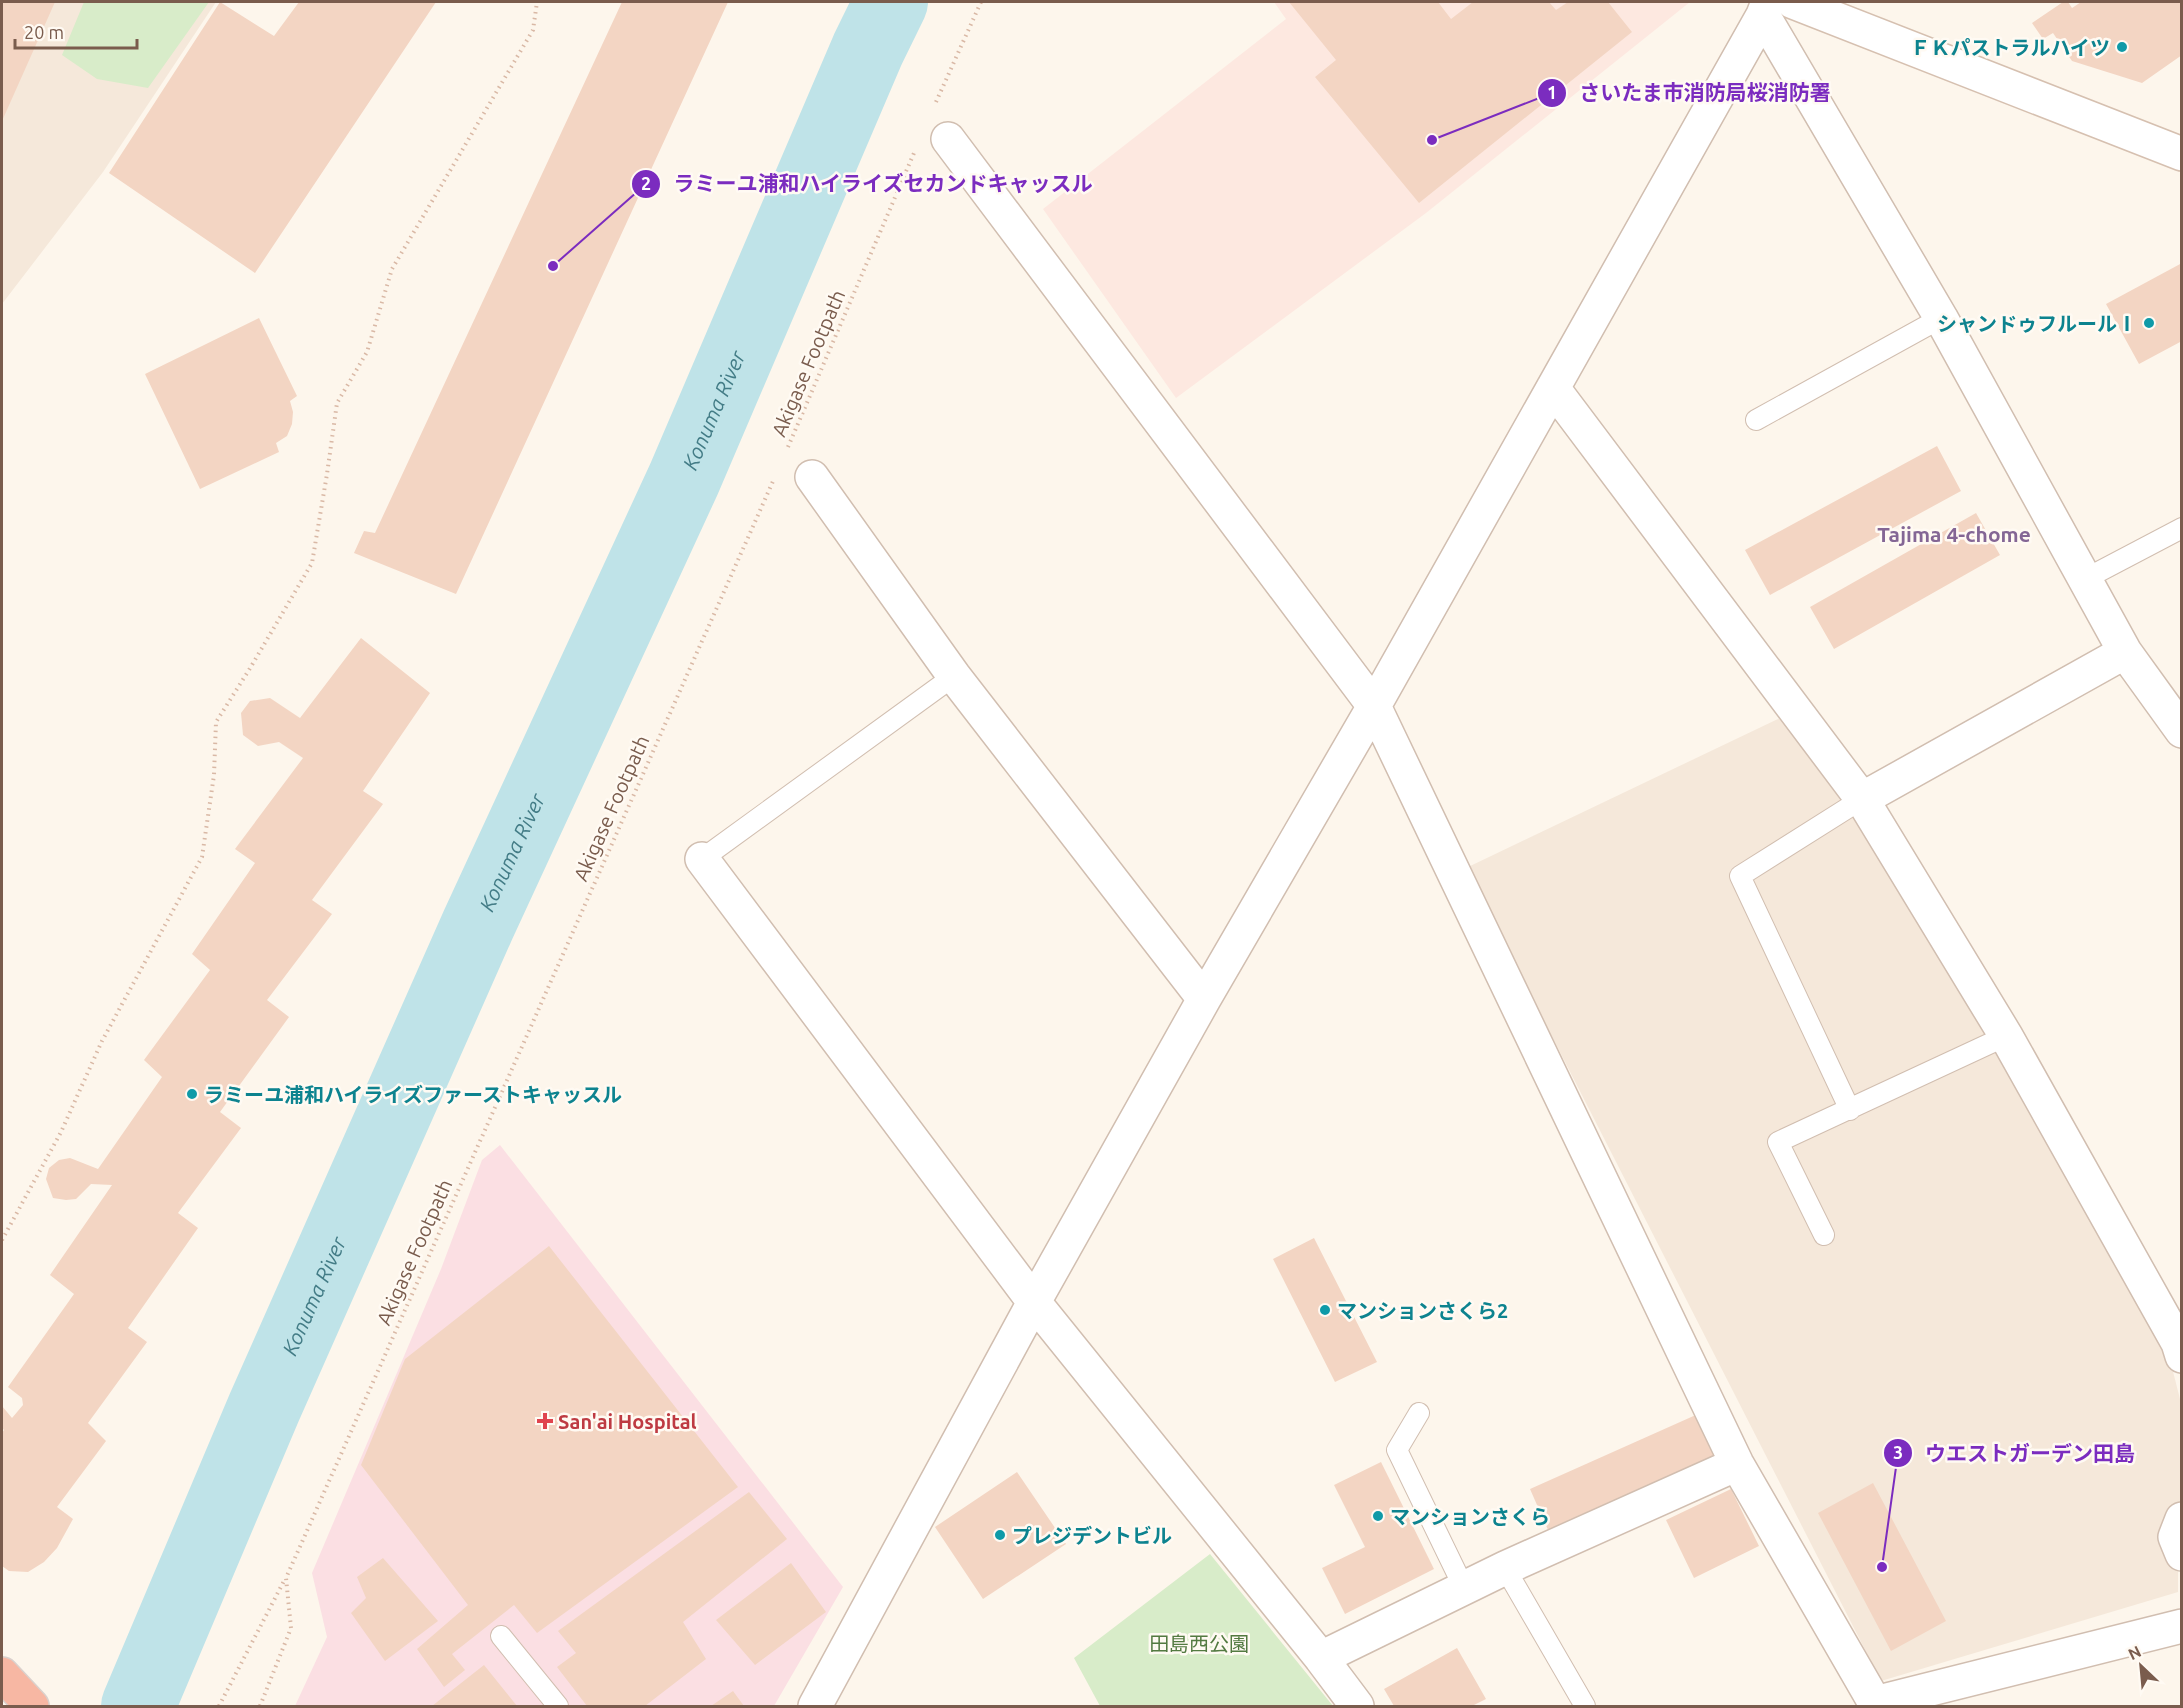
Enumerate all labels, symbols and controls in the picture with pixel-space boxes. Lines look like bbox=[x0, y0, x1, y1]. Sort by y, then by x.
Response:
scale bar bbox=[15, 12, 136, 50]
text: 20 m bbox=[24, 22, 64, 42]
place label: ＦＫパストラルハイツ bbox=[1910, 36, 2110, 59]
marker: ＦＫパストラルハイツ bbox=[2115, 40, 2129, 54]
callout: さいたま市消防局桜消防署 bbox=[1537, 73, 1843, 112]
text: さいたま市消防局桜消防署 bbox=[1579, 80, 1831, 104]
text: 1 bbox=[1547, 82, 1557, 102]
callout: ラミーユ浦和ハイライズセカンドキャッスル bbox=[631, 164, 1105, 203]
text: ラミーユ浦和ハイライズセカンドキャッスル bbox=[674, 171, 1092, 195]
text: 2 bbox=[641, 173, 651, 193]
street label: Akigase Footpath bbox=[767, 286, 849, 440]
place label: シャンドゥフルールⅠ bbox=[1937, 312, 2137, 335]
marker: シャンドゥフルールⅠ bbox=[2142, 316, 2156, 330]
water label: Konuma River bbox=[677, 346, 750, 473]
district label: Tajima 4-chome bbox=[1877, 522, 2031, 546]
street label: Akigase Footpath bbox=[569, 732, 653, 884]
water label: Konuma River bbox=[474, 789, 550, 915]
place label: ラミーユ浦和ハイライズファーストキャッスル bbox=[204, 1083, 622, 1106]
marker: ラミーユ浦和ハイライズファーストキャッスル bbox=[185, 1087, 199, 1101]
street label: Akigase Footpath bbox=[372, 1176, 456, 1328]
water label: Konuma River bbox=[277, 1232, 351, 1359]
place label: マンションさくら2 bbox=[1337, 1299, 1508, 1322]
marker: マンションさくら2 bbox=[1318, 1303, 1332, 1317]
place label: San'ai Hospital bbox=[558, 1410, 697, 1433]
marker: San'ai Hospital bbox=[536, 1412, 554, 1430]
callout: ウエストガーデン田島 bbox=[1883, 1434, 2147, 1473]
text: ウエストガーデン田島 bbox=[1925, 1441, 2135, 1465]
text: 3 bbox=[1893, 1442, 1903, 1462]
place label: マンションさくら bbox=[1390, 1505, 1550, 1528]
marker: マンションさくら bbox=[1371, 1509, 1385, 1523]
place label: プレジデントビル bbox=[1012, 1524, 1172, 1547]
marker: プレジデントビル bbox=[993, 1528, 1007, 1542]
park label: 田島西公園 bbox=[1149, 1632, 1249, 1655]
north arrow bbox=[2111, 1636, 2171, 1696]
text: N bbox=[2125, 1642, 2144, 1663]

